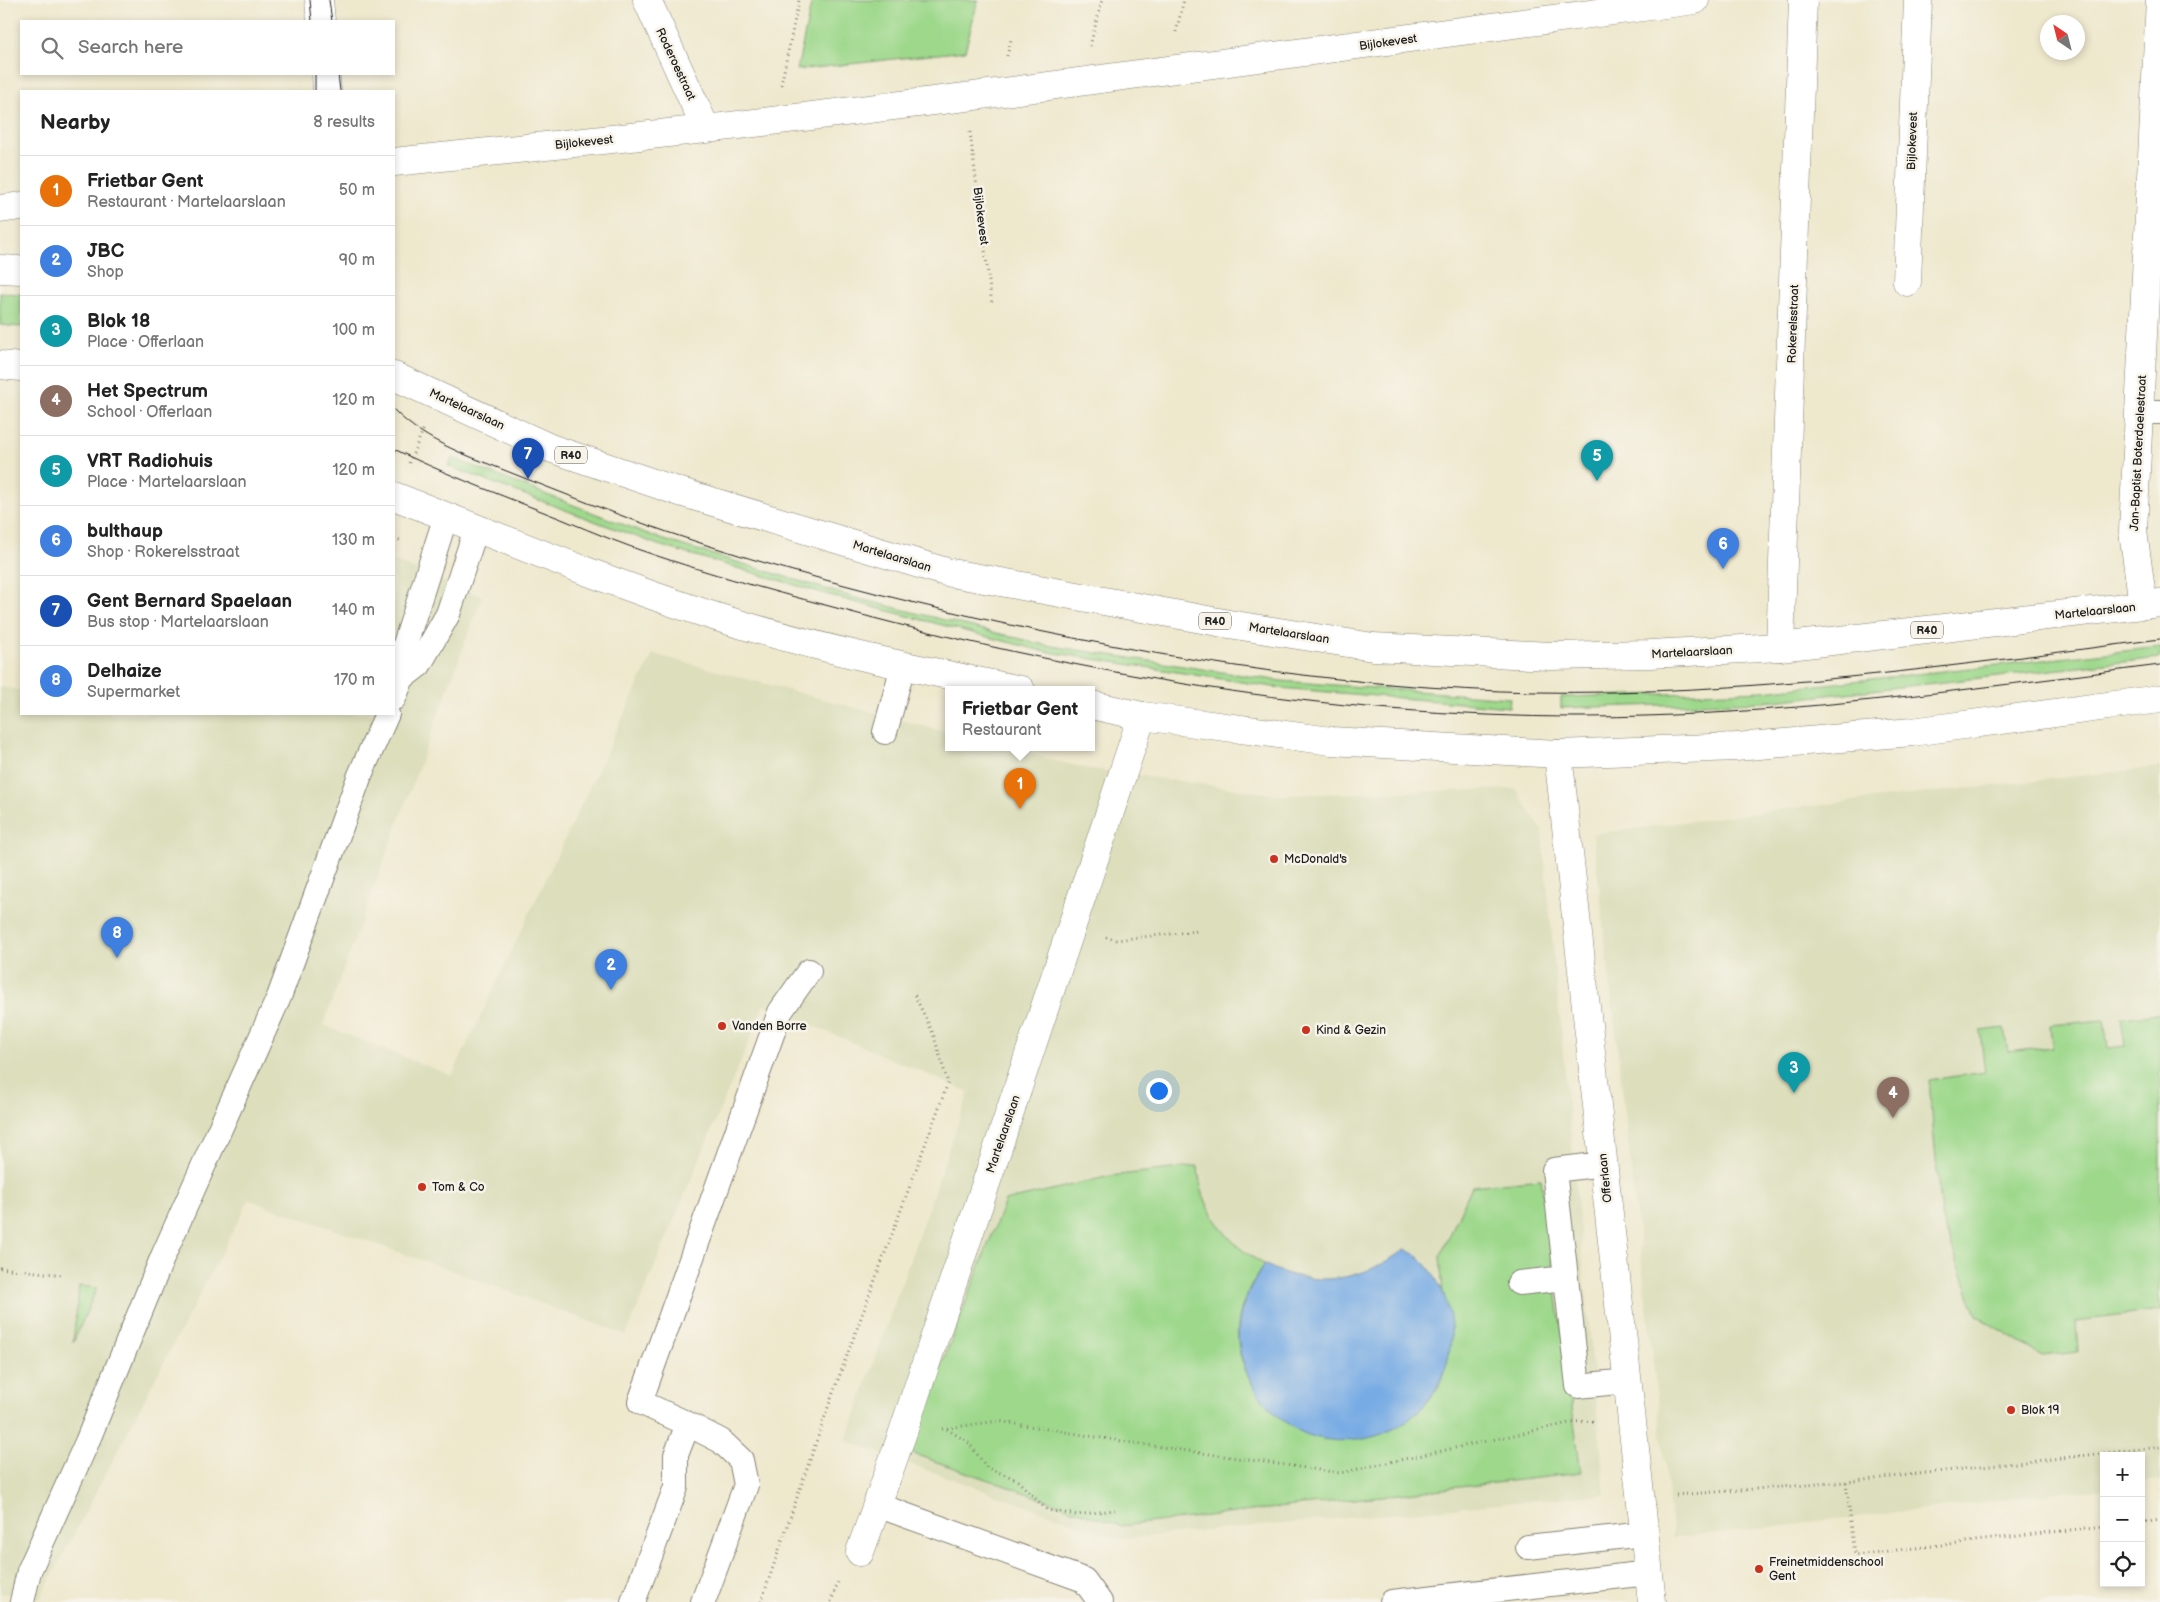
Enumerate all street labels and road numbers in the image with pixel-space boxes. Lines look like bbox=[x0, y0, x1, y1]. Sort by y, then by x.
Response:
street label: Roderoestraat bbox=[652, 26, 699, 103]
street label: Bijlokevest bbox=[1358, 31, 1418, 54]
street label: Bijlokevest bbox=[1904, 111, 1921, 170]
street label: Bijlokevest bbox=[554, 132, 614, 153]
street label: Bijlokevest bbox=[970, 186, 992, 246]
street label: Rokerelsstraat bbox=[1785, 284, 1802, 364]
street label: Jan-Baptist Boterdaelestraat bbox=[2127, 374, 2150, 531]
street label: Martelaarslaan bbox=[427, 385, 507, 434]
road number: R40 bbox=[555, 446, 587, 464]
street label: Martelaarslaan bbox=[851, 537, 933, 576]
street label: Martelaarslaan bbox=[2054, 600, 2137, 623]
road number: R40 bbox=[1199, 612, 1231, 630]
street label: Martelaarslaan bbox=[1248, 620, 1331, 647]
road number: R40 bbox=[1911, 622, 1943, 638]
street label: Martelaarslaan bbox=[1651, 643, 1733, 662]
street label: Martelaarslaan bbox=[983, 1093, 1024, 1175]
street label: Offerlaan bbox=[1595, 1152, 1616, 1203]

